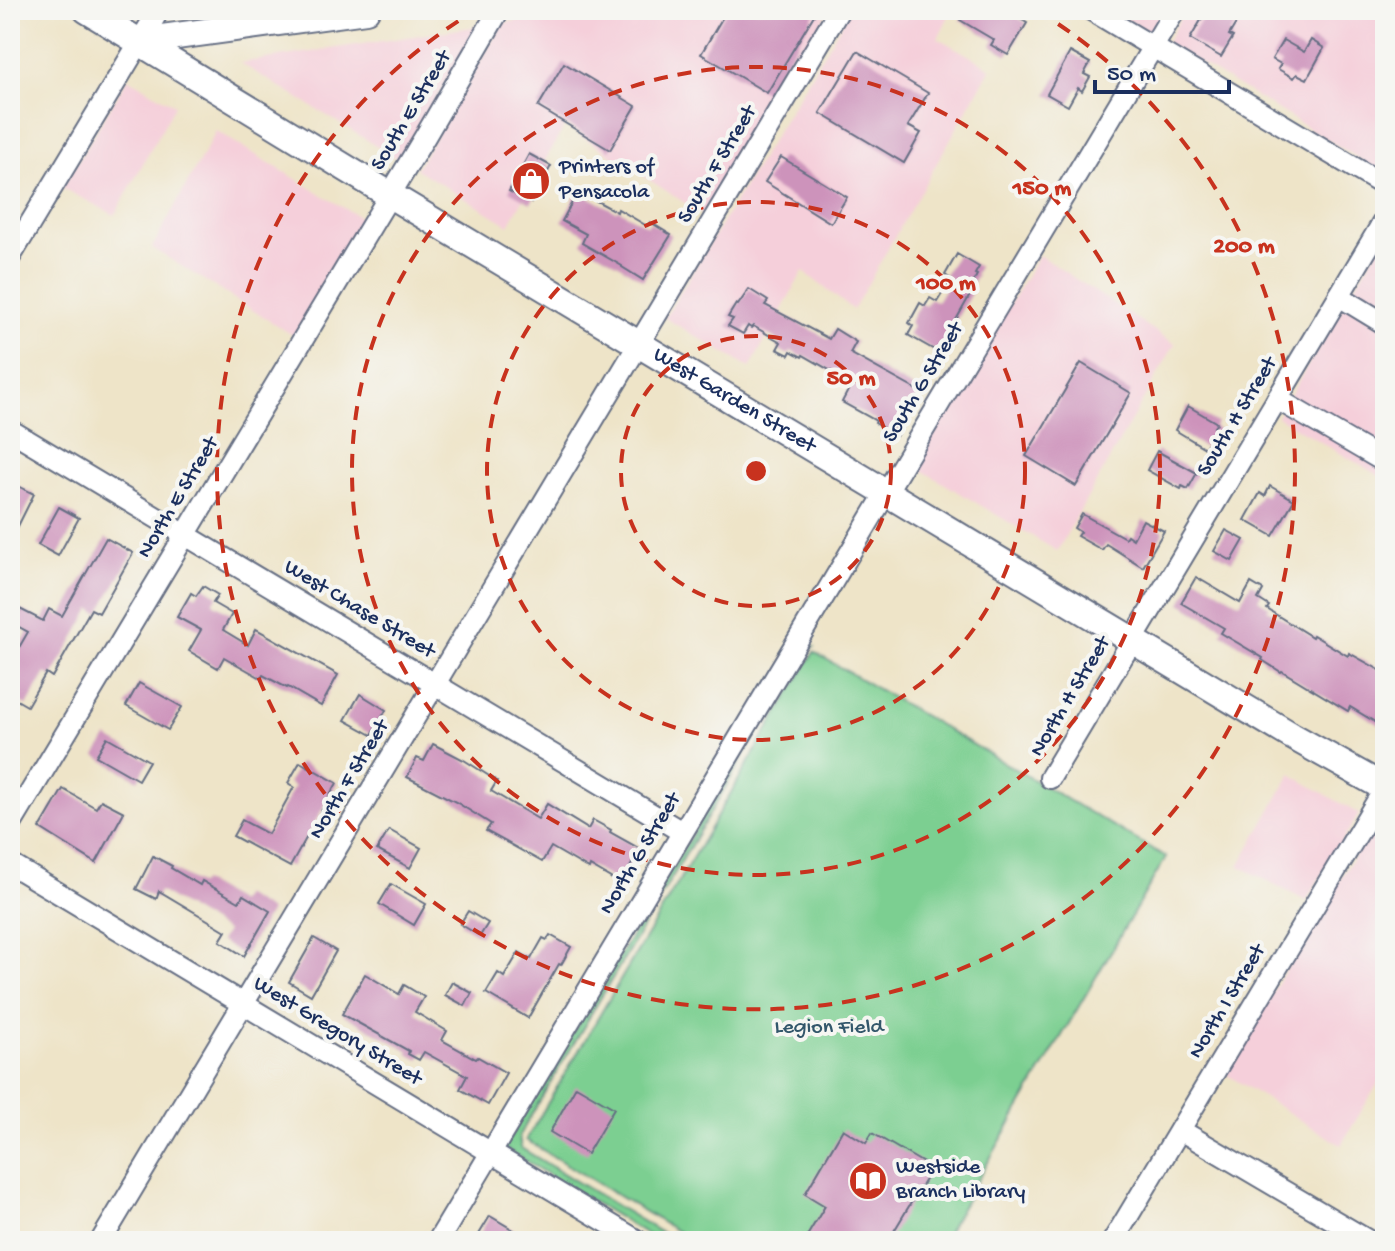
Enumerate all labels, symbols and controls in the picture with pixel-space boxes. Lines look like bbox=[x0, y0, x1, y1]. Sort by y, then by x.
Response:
street label: South E Street bbox=[366, 44, 459, 176]
scale bar bbox=[1095, 44, 1229, 94]
text: 50 m bbox=[1107, 61, 1156, 90]
street label: South F Street bbox=[673, 100, 764, 229]
place label: Printers of Pensacola bbox=[558, 155, 656, 206]
shop icon: Printers of Pensacola bbox=[510, 160, 552, 202]
text: 150 m bbox=[1012, 175, 1071, 204]
text: 200 m bbox=[1213, 233, 1275, 262]
text: 100 m bbox=[915, 270, 976, 299]
street label: South G Street bbox=[878, 316, 971, 448]
street label: West Garden Street bbox=[648, 343, 822, 461]
street label: South H Street bbox=[1192, 351, 1285, 481]
text: 50 m bbox=[827, 365, 875, 394]
street label: North E Street bbox=[133, 431, 227, 563]
centre of rings bbox=[742, 457, 770, 485]
street label: West Chase Street bbox=[279, 555, 441, 666]
street label: North H Street bbox=[1025, 630, 1118, 762]
street label: North F Street bbox=[304, 714, 397, 844]
street label: North G Street bbox=[594, 787, 689, 920]
street label: North I Street bbox=[1184, 938, 1273, 1064]
street label: West Gregory Street bbox=[248, 971, 428, 1094]
park label: Legion Field bbox=[775, 1015, 886, 1041]
place label: Westside Branch Library bbox=[895, 1155, 1025, 1206]
library icon: Westside Branch Library bbox=[847, 1160, 889, 1202]

